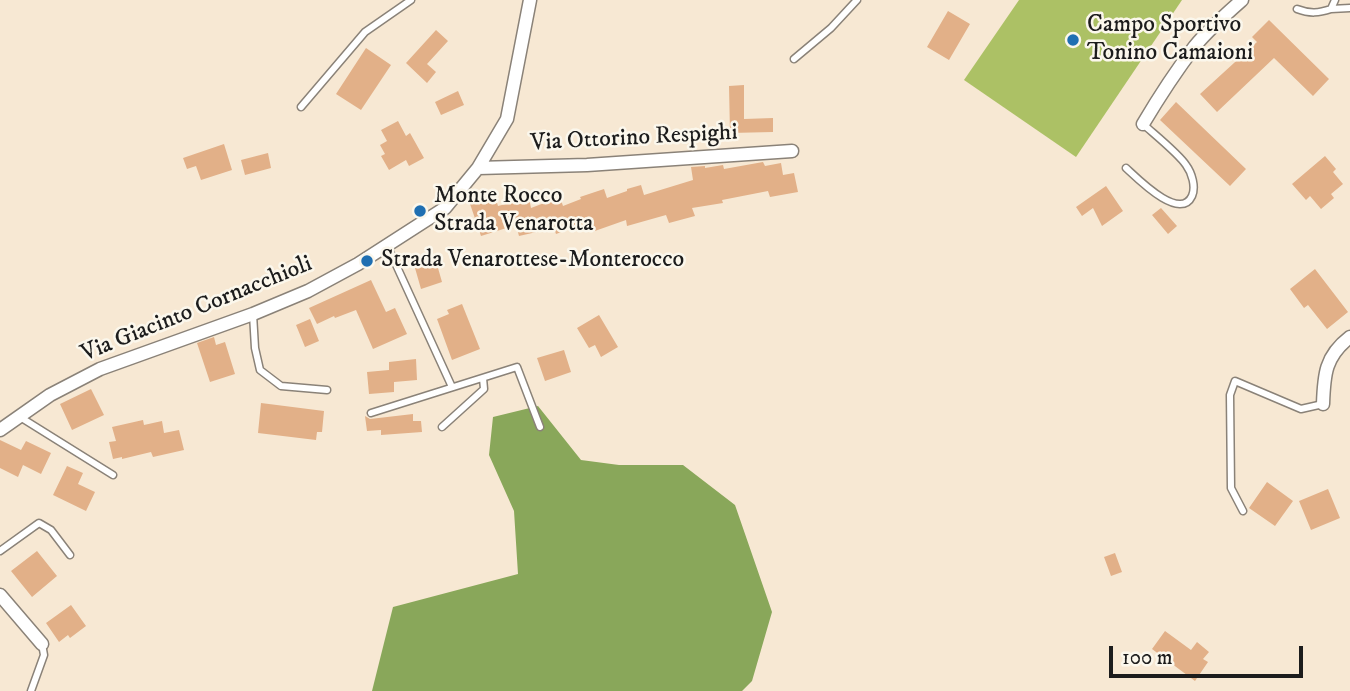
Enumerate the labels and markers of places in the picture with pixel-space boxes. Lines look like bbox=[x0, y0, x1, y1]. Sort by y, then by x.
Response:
place label: Campo Sportivo Tonino Camaioni bbox=[1087, 12, 1253, 68]
marker: Campo Sportivo Tonino Camaioni bbox=[1065, 32, 1081, 48]
place label: Monte Rocco Strada Venarotta bbox=[434, 183, 593, 239]
marker: Monte Rocco Strada Venarotta bbox=[412, 203, 428, 219]
place label: Strada Venarottese-Monterocco bbox=[381, 247, 684, 275]
marker: Strada Venarottese-Monterocco bbox=[359, 253, 375, 269]

